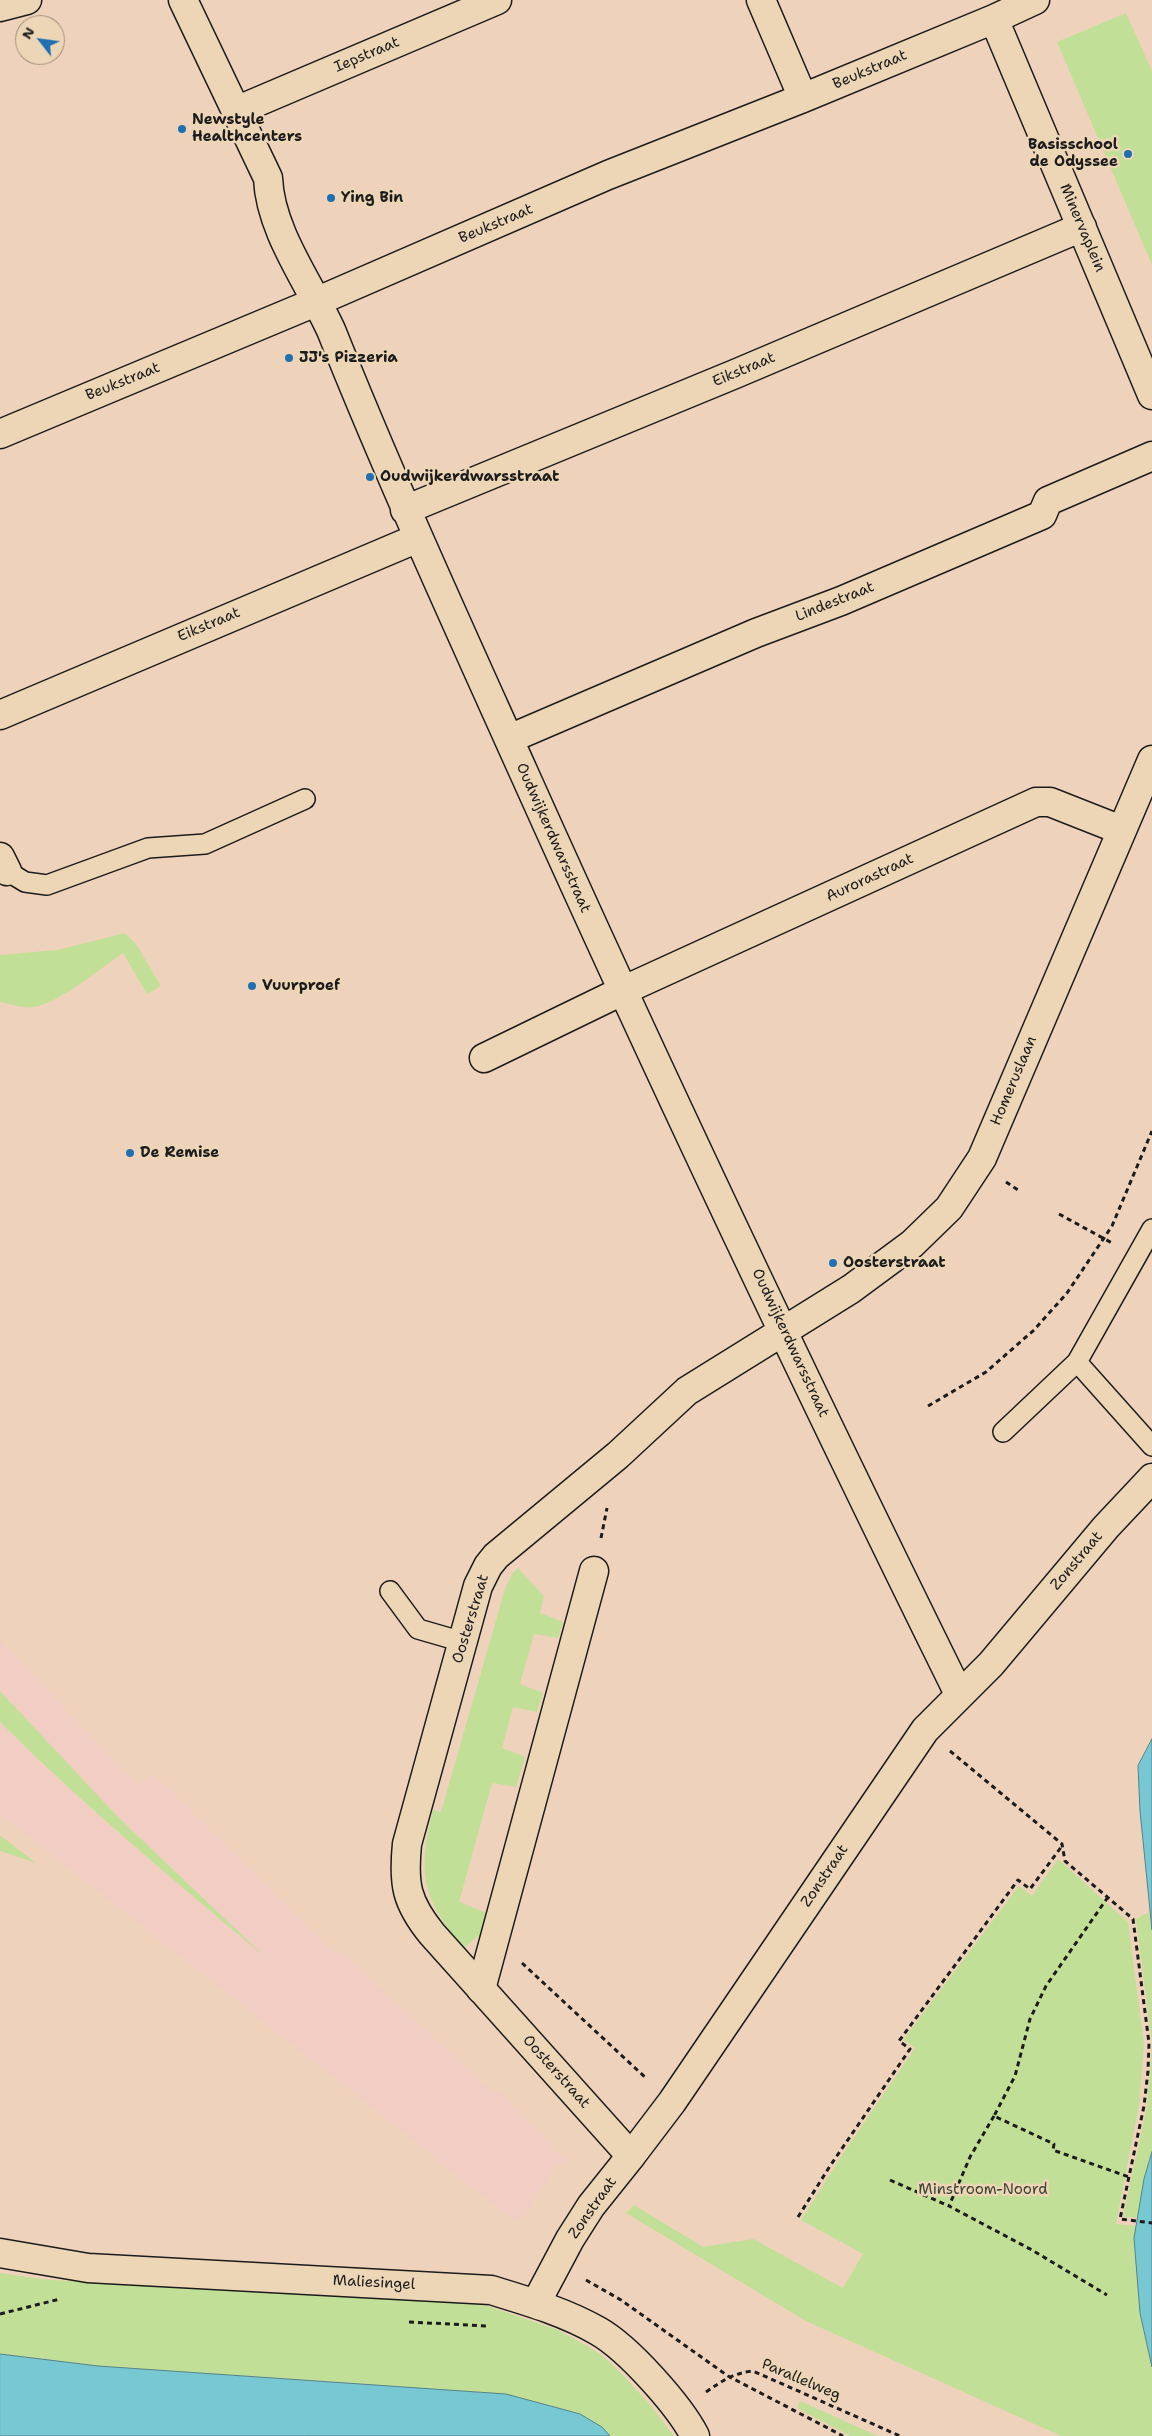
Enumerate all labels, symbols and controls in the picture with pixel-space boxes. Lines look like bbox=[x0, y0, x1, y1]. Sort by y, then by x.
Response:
north arrow bbox=[15, 15, 65, 65]
text: N bbox=[17, 24, 38, 42]
street label: Iepstraat bbox=[332, 33, 402, 77]
street label: Beukstraat bbox=[830, 46, 910, 94]
place label: Newstyle Healthcenters bbox=[192, 111, 302, 146]
marker: Newstyle Healthcenters bbox=[176, 123, 188, 135]
place label: Basisschool de Odyssee bbox=[1028, 136, 1118, 171]
marker: Basisschool de Odyssee bbox=[1122, 148, 1134, 160]
street label: Minervaplein bbox=[1055, 181, 1109, 275]
place label: Ying Bin bbox=[341, 189, 403, 207]
marker: Ying Bin bbox=[325, 192, 337, 204]
street label: Beukstraat bbox=[456, 200, 536, 248]
place label: JJ's Pizzeria bbox=[299, 349, 398, 367]
street label: Eikstraat bbox=[710, 349, 778, 391]
marker: JJ's Pizzeria bbox=[283, 352, 295, 364]
street label: Beukstraat bbox=[83, 359, 163, 405]
place label: Oudwijkerdwarsstraat bbox=[380, 468, 559, 486]
marker: Oudwijkerdwarsstraat bbox=[364, 471, 376, 483]
street label: Lindestraat bbox=[793, 578, 877, 626]
street label: Eikstraat bbox=[175, 604, 243, 646]
street label: Oudwijkerdwarsstraat bbox=[512, 760, 594, 916]
street label: Aurorastraat bbox=[823, 850, 917, 906]
place label: Vuurproef bbox=[262, 977, 340, 995]
marker: Vuurproef bbox=[246, 980, 258, 992]
street label: Homeruslaan bbox=[987, 1034, 1041, 1128]
place label: De Remise bbox=[140, 1144, 219, 1162]
marker: De Remise bbox=[124, 1147, 136, 1159]
place label: Oosterstraat bbox=[843, 1254, 946, 1272]
marker: Oosterstraat bbox=[827, 1257, 839, 1269]
street label: Oudwijkerdwarsstraat bbox=[748, 1266, 832, 1420]
street label: Zonstraat bbox=[1047, 1528, 1107, 1594]
street label: Oosterstraat bbox=[449, 1572, 493, 1666]
street label: Zonstraat bbox=[798, 1841, 852, 1911]
street label: Oosterstraat bbox=[518, 2032, 594, 2112]
street label: Zonstraat bbox=[565, 2174, 621, 2242]
park label: Minstroom-Noord bbox=[918, 2181, 1048, 2199]
street label: Maliesingel bbox=[332, 2272, 416, 2294]
street label: Parallelweg bbox=[759, 2355, 843, 2405]

